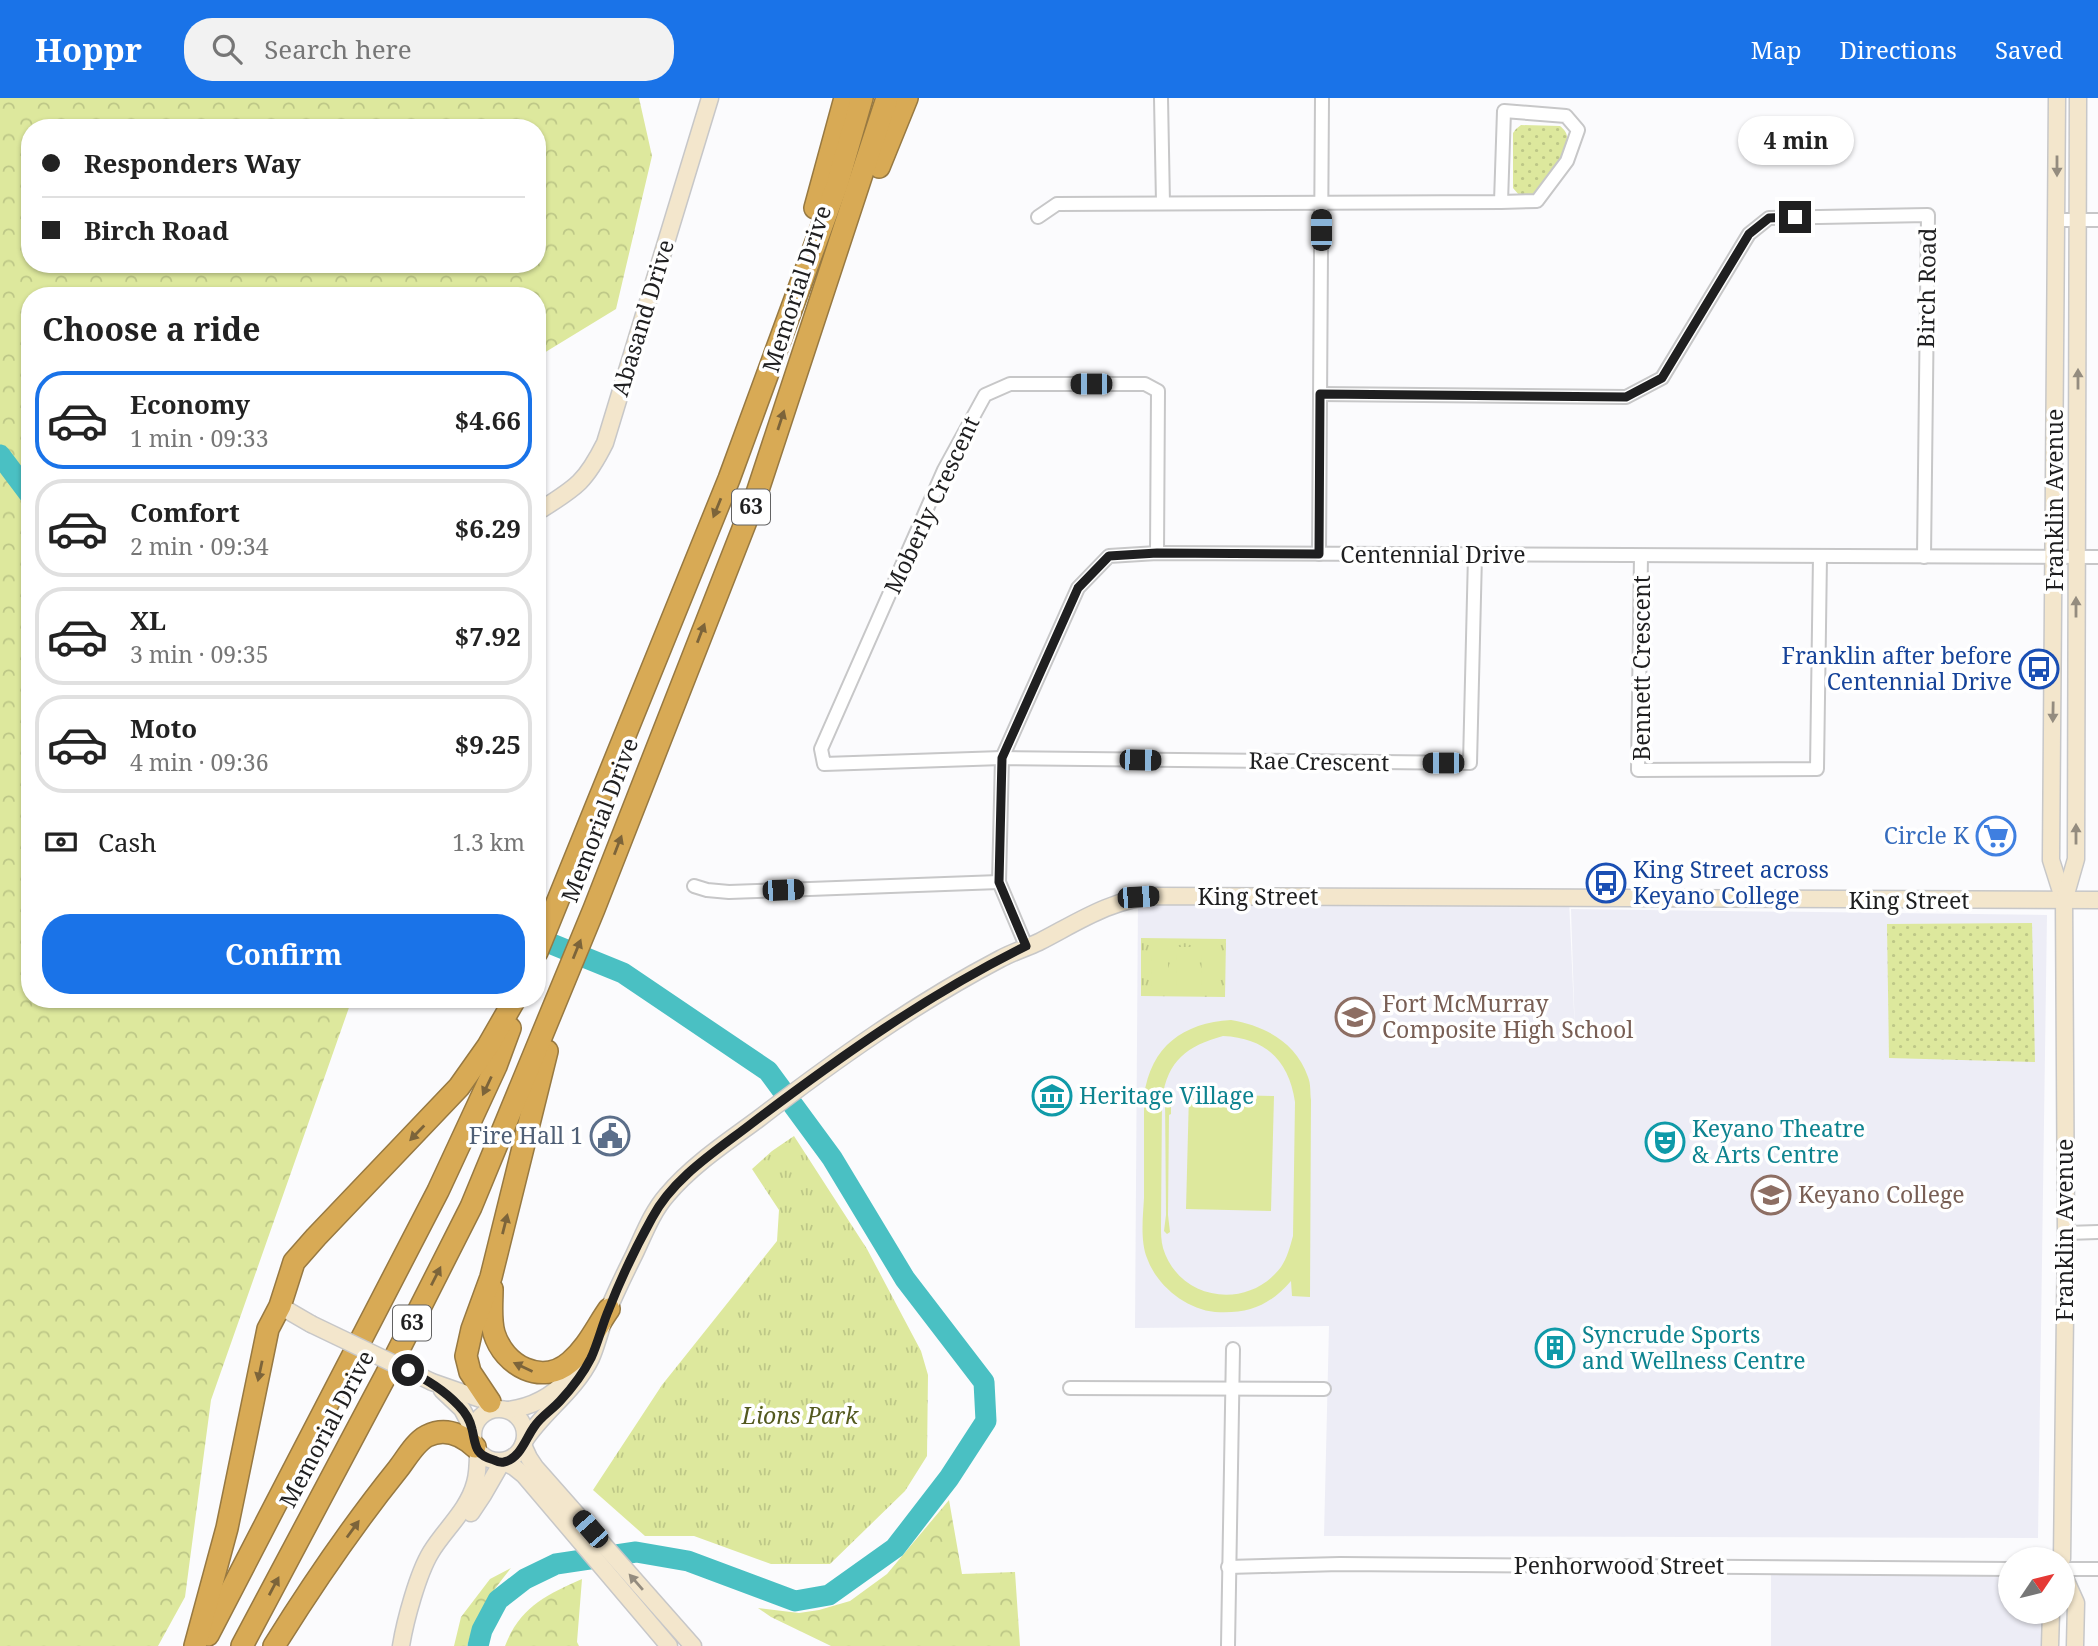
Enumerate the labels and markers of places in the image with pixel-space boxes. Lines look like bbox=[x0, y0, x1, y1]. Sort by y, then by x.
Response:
place label: Franklin after before Centennial Drive bbox=[1782, 639, 2012, 697]
bus stop icon: Franklin after before Centennial Drive bbox=[2018, 648, 2060, 690]
supermarket icon: Circle K bbox=[1975, 815, 2017, 857]
place label: Circle K bbox=[1884, 819, 1970, 851]
place label: King Street across Keyano College bbox=[1633, 853, 1829, 911]
bus stop icon: King Street across Keyano College bbox=[1585, 862, 1627, 904]
place label: Fort McMurray Composite High School bbox=[1382, 987, 1633, 1045]
school or university icon: Fort McMurray Composite High School bbox=[1334, 996, 1376, 1038]
museum icon: Heritage Village bbox=[1031, 1075, 1073, 1117]
place label: Heritage Village bbox=[1079, 1079, 1254, 1111]
place label: Keyano Theatre & Arts Centre bbox=[1692, 1112, 1865, 1170]
public building icon: Fire Hall 1 bbox=[589, 1115, 631, 1157]
place label: Fire Hall 1 bbox=[469, 1119, 583, 1151]
theatre icon: Keyano Theatre & Arts Centre bbox=[1644, 1121, 1686, 1163]
school or university icon: Keyano College bbox=[1750, 1174, 1792, 1216]
place label: Keyano College bbox=[1798, 1178, 1965, 1210]
place label: Syncrude Sports and Wellness Centre bbox=[1582, 1318, 1806, 1376]
building icon: Syncrude Sports and Wellness Centre bbox=[1534, 1327, 1576, 1369]

